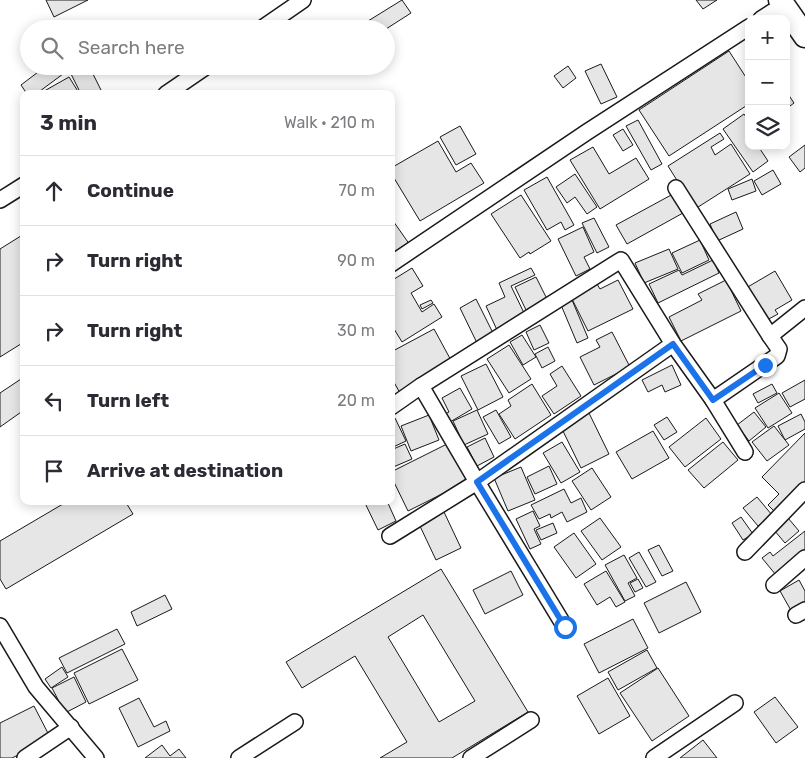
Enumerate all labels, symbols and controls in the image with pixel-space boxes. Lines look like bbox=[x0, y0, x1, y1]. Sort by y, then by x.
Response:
map controls bbox=[745, 15, 790, 150]
button: + bbox=[745, 15, 790, 60]
search box bbox=[20, 20, 395, 75]
icon: search bbox=[38, 34, 66, 62]
text: Search here bbox=[78, 36, 185, 59]
button: − bbox=[745, 60, 790, 105]
button: layers bbox=[745, 105, 790, 150]
text: 3 min bbox=[40, 110, 97, 135]
text: Walk · 210 m bbox=[284, 113, 375, 132]
icon: ahead bbox=[40, 177, 68, 205]
text: Continue bbox=[87, 179, 174, 202]
text: 70 m bbox=[338, 181, 375, 200]
icon: right bbox=[40, 247, 68, 275]
text: Turn right bbox=[87, 249, 182, 272]
text: 90 m bbox=[337, 251, 375, 270]
icon: right bbox=[40, 317, 68, 345]
text: Turn right bbox=[87, 319, 182, 342]
text: 30 m bbox=[337, 321, 375, 340]
route end bbox=[754, 354, 777, 377]
icon: left bbox=[40, 387, 68, 415]
text: Turn left bbox=[87, 389, 169, 412]
text: 20 m bbox=[337, 391, 375, 410]
icon: arrive bbox=[40, 457, 68, 485]
text: Arrive at destination bbox=[87, 459, 283, 482]
route start bbox=[554, 616, 577, 639]

